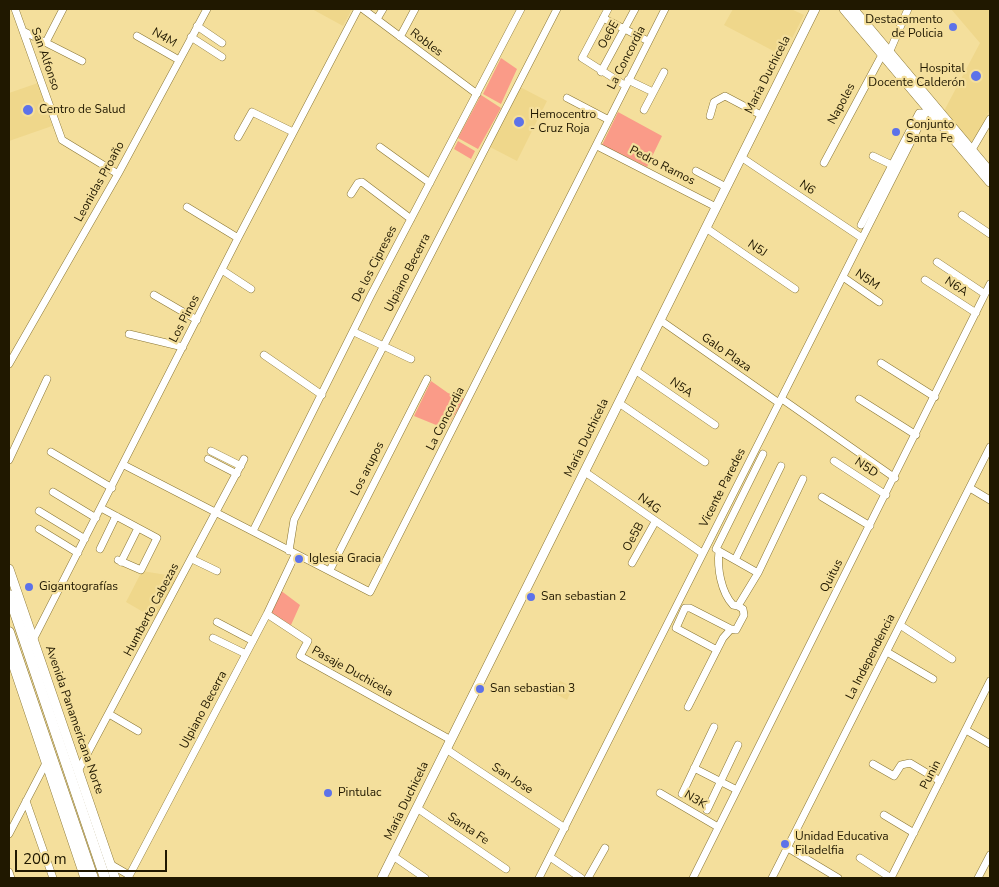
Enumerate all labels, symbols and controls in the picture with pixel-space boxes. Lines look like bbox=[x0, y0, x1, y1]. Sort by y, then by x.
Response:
place label: Destacamento de Policia bbox=[865, 13, 943, 41]
street label: Oe6E bbox=[595, 18, 623, 52]
marker: Destacamento de Policia bbox=[947, 21, 959, 33]
street label: La Concordia bbox=[605, 24, 649, 92]
street label: N4M bbox=[149, 25, 179, 51]
street label: San Alfonso bbox=[28, 26, 62, 92]
street label: Robles bbox=[407, 26, 445, 60]
street label: Maria Duchicela bbox=[742, 34, 794, 116]
place label: Hospital Docente Calderón bbox=[868, 62, 965, 90]
marker: Hospital Docente Calderón bbox=[969, 69, 983, 83]
street label: Napoles bbox=[825, 81, 859, 127]
marker: Centro de Salud bbox=[21, 103, 35, 117]
place label: Centro de Salud bbox=[39, 103, 126, 117]
place label: Hemocentro - Cruz Roja bbox=[530, 108, 596, 136]
marker: Hemocentro - Cruz Roja bbox=[512, 115, 526, 129]
place label: Conjunto Santa Fe bbox=[906, 118, 954, 146]
marker: Conjunto Santa Fe bbox=[890, 126, 902, 138]
street label: Leonidas Proaño bbox=[72, 139, 128, 225]
street label: Pedro Ramos bbox=[627, 143, 697, 189]
street label: N6 bbox=[796, 178, 818, 198]
street label: De los Cipreses bbox=[350, 223, 400, 305]
street label: Ulpiano Becerra bbox=[382, 231, 434, 315]
street label: N5J bbox=[745, 237, 769, 261]
street label: N5M bbox=[852, 267, 882, 293]
street label: N6A bbox=[942, 274, 970, 300]
street label: Los Pinos bbox=[167, 293, 203, 345]
street label: Galo Plaza bbox=[698, 331, 754, 375]
street label: N5A bbox=[667, 375, 695, 401]
street label: La Concordia bbox=[424, 385, 468, 453]
street label: Maria Duchicela bbox=[562, 396, 612, 480]
street label: Los arupos bbox=[348, 440, 388, 498]
street label: Vicente Paredes bbox=[697, 446, 749, 530]
street label: N5D bbox=[852, 455, 880, 481]
street label: N4G bbox=[635, 491, 663, 517]
street label: Oe5B bbox=[620, 520, 648, 554]
place label: Iglesia Gracia bbox=[309, 552, 381, 566]
marker: Iglesia Gracia bbox=[293, 553, 305, 565]
street label: Quitus bbox=[818, 557, 846, 595]
street label: Humberto Cabezas bbox=[121, 561, 183, 659]
place label: Gigantografías bbox=[39, 580, 118, 594]
marker: Gigantografías bbox=[23, 581, 35, 593]
place label: San sebastian 2 bbox=[541, 590, 626, 604]
marker: San sebastian 2 bbox=[525, 591, 537, 603]
street label: La Independencia bbox=[843, 612, 899, 702]
street label: Avenida Panamericana Norte bbox=[42, 644, 106, 796]
street label: Pasaje Duchicela bbox=[309, 644, 395, 700]
street label: Ulpiano Becerra bbox=[177, 669, 231, 751]
place label: San sebastian 3 bbox=[490, 682, 575, 696]
marker: San sebastian 3 bbox=[474, 683, 486, 695]
street label: Punin bbox=[918, 758, 944, 792]
street label: Maria Duchicela bbox=[382, 759, 432, 843]
street label: San Jose bbox=[489, 760, 535, 798]
place label: Pintulac bbox=[338, 786, 382, 800]
marker: Pintulac bbox=[322, 787, 334, 799]
street label: N3K bbox=[681, 788, 709, 812]
street label: Santa Fe bbox=[445, 810, 491, 848]
place label: Unidad Educativa Filadelfia bbox=[795, 830, 889, 858]
marker: Unidad Educativa Filadelfia bbox=[779, 838, 791, 850]
scale bar bbox=[18, 840, 170, 872]
text: 200 m bbox=[23, 849, 67, 869]

